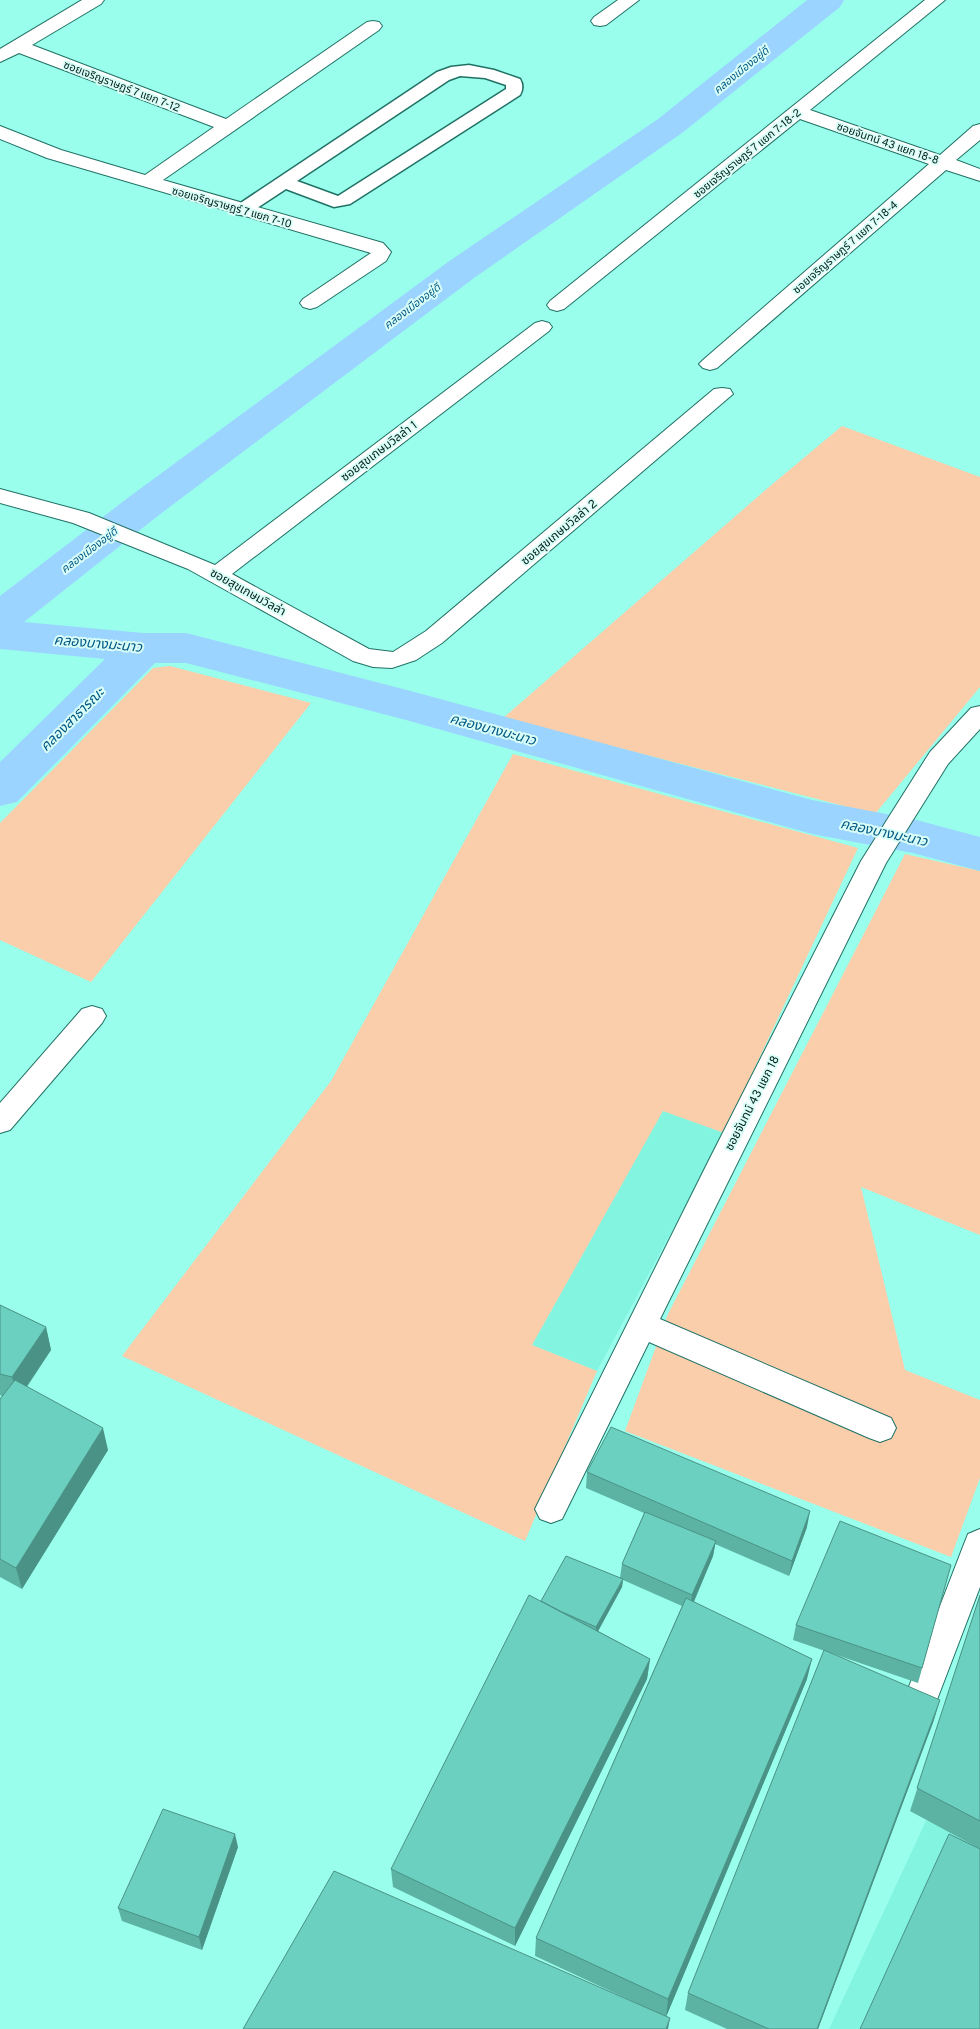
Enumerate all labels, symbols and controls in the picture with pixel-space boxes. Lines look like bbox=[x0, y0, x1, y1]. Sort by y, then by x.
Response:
water label: คลองเมืองอยู่ดี bbox=[711, 43, 774, 97]
street label: ซอยเจริญราษฎร์ 7 แยก 7-12 bbox=[61, 58, 182, 116]
street label: ซอยเจริญราษฎร์ 7 แยก 7-18-2 bbox=[691, 106, 804, 202]
street label: ซอยจันทน์ 43 แยก 18-8 bbox=[835, 120, 941, 168]
street label: ซอยเจริญราษฎร์ 7 แยก 7-10 bbox=[170, 184, 293, 232]
street label: ซอยเจริญราษฎร์ 7 แยก 7-18-4 bbox=[790, 198, 901, 297]
water label: คลองเมืองอยู่ดี bbox=[382, 280, 445, 333]
street label: ซอยสุขเกษมวิลล่า 1 bbox=[338, 418, 421, 486]
street label: ซอยสุขเกษมวิลล่า 2 bbox=[518, 496, 601, 569]
water label: คลองเมืองอยู่ดี bbox=[59, 524, 122, 577]
street label: ซอยสุขเกษมวิลล่า bbox=[207, 565, 288, 620]
water label: คลองบางมะนาว bbox=[53, 632, 144, 657]
water label: คลองสาธารณะ bbox=[38, 684, 109, 756]
water label: คลองบางมะนาว bbox=[448, 711, 539, 750]
water label: คลองบางมะนาว bbox=[839, 816, 930, 851]
street label: ซอยจันทน์ 43 แยก 18 bbox=[722, 1053, 784, 1154]

